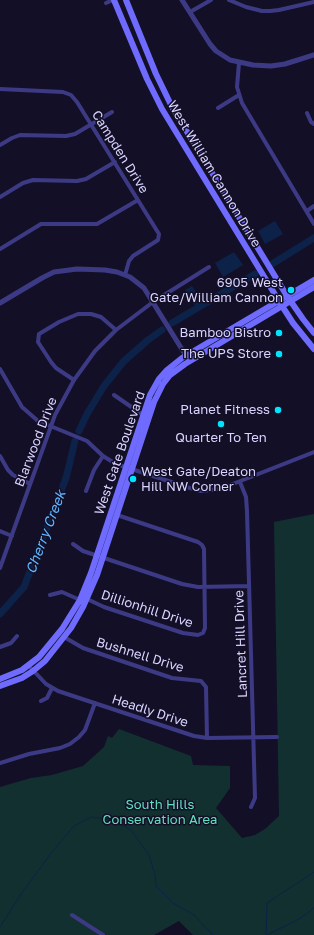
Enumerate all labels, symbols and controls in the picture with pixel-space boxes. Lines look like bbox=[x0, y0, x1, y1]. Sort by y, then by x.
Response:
street label: West William Cannon Drive bbox=[164, 98, 264, 250]
street label: Campden Drive bbox=[88, 108, 152, 196]
place label: 6905 West Gate/William Cannon bbox=[150, 275, 283, 306]
marker: 6905 West Gate/William Cannon bbox=[286, 285, 296, 295]
place label: Bamboo Bistro bbox=[180, 325, 271, 341]
marker: Bamboo Bistro bbox=[274, 328, 284, 338]
place label: The UPS Store bbox=[181, 346, 271, 362]
marker: The UPS Store bbox=[274, 349, 284, 359]
street label: West Gate Boulevard bbox=[91, 389, 149, 517]
street label: Blarwood Drive bbox=[12, 395, 60, 489]
place label: Planet Fitness bbox=[180, 402, 270, 418]
marker: Planet Fitness bbox=[273, 405, 283, 415]
marker: Quarter To Ten bbox=[216, 419, 226, 429]
place label: Quarter To Ten bbox=[175, 430, 267, 446]
place label: West Gate/Deaton Hill NW Corner bbox=[141, 464, 256, 495]
marker: West Gate/Deaton Hill NW Corner bbox=[128, 474, 138, 484]
water label: Cherry Creek bbox=[22, 488, 70, 576]
street label: Dillionhill Drive bbox=[99, 587, 195, 631]
street label: Lancret Hill Drive bbox=[231, 590, 251, 698]
street label: Bushnell Drive bbox=[94, 634, 186, 676]
street label: Headly Drive bbox=[110, 691, 190, 731]
park label: South Hills Conservation Area bbox=[103, 797, 217, 828]

